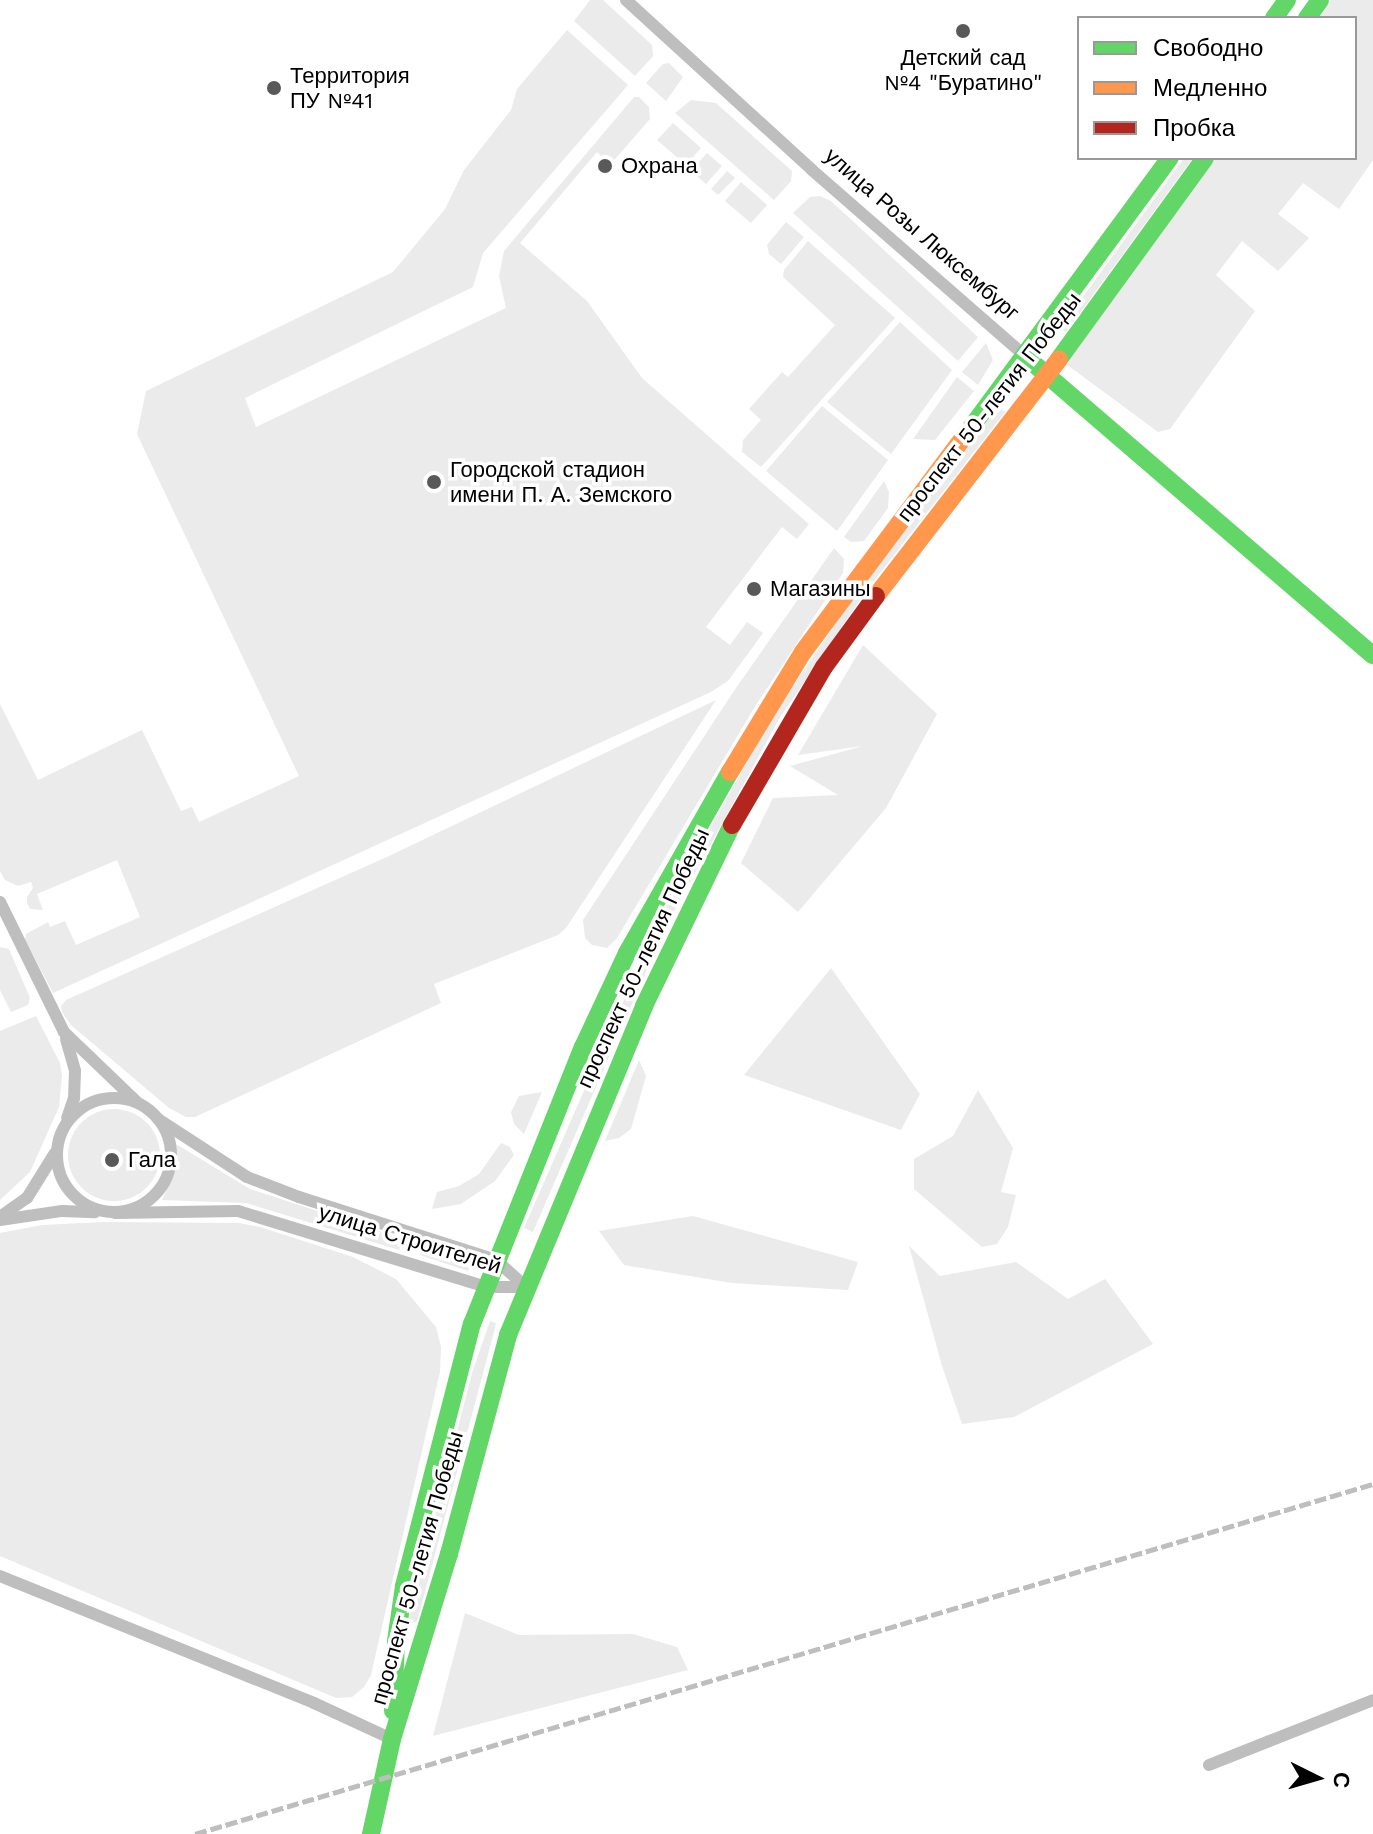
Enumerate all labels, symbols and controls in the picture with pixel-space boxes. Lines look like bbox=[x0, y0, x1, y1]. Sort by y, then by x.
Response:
legend bbox=[1077, 16, 1357, 160]
marker: Детский сад №4 "Буратино" bbox=[954, 22, 972, 40]
text: Свободно bbox=[1153, 34, 1263, 62]
place label: Детский сад №4 "Буратино" bbox=[884, 44, 1042, 96]
place label: Территория ПУ №41 bbox=[290, 62, 410, 114]
text: Медленно bbox=[1153, 74, 1267, 102]
marker: Территория ПУ №41 bbox=[265, 79, 283, 97]
text: Пробка bbox=[1153, 114, 1235, 142]
street label: улица Розы Люксембург bbox=[819, 142, 1025, 326]
place label: Охрана bbox=[621, 153, 698, 179]
marker: Охрана bbox=[596, 157, 614, 175]
street label: проспект 50-летия Победы bbox=[891, 287, 1087, 527]
place label: Городской стадион имени П. А. Земского bbox=[450, 456, 672, 508]
marker: Городской стадион имени П. А. Земского bbox=[425, 473, 443, 491]
place label: Магазины bbox=[770, 576, 871, 602]
marker: Магазины bbox=[745, 580, 763, 598]
street label: проспект 50-летия Победы bbox=[571, 824, 715, 1092]
place label: Гала bbox=[128, 1147, 176, 1173]
marker: Гала bbox=[103, 1151, 121, 1169]
street label: улица Строителей bbox=[316, 1199, 504, 1279]
street label: проспект 50-летия Победы bbox=[365, 1428, 469, 1708]
north arrow bbox=[1277, 1738, 1357, 1818]
text: С bbox=[1328, 1771, 1355, 1789]

